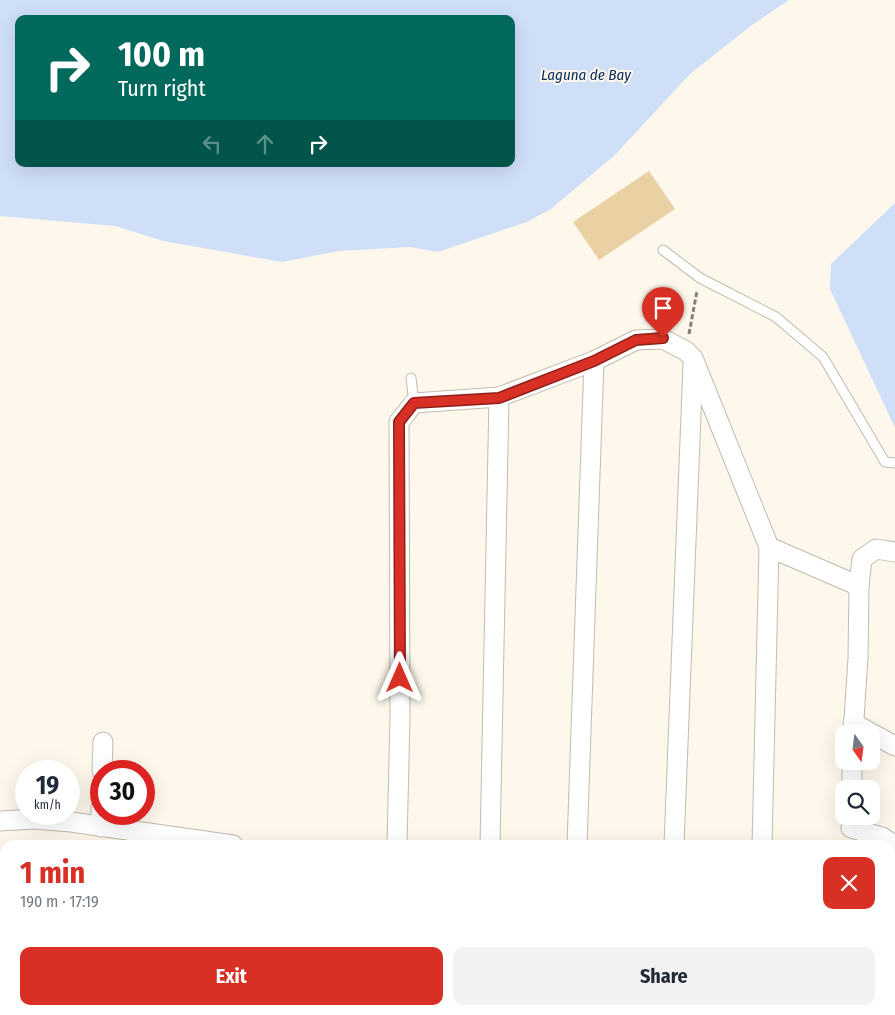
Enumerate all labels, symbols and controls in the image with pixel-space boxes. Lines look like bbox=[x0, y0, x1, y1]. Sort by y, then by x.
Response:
text: 100 m bbox=[118, 33, 205, 75]
icon: right bbox=[35, 35, 100, 100]
water label: Laguna de Bay bbox=[541, 66, 632, 84]
text: Turn right bbox=[118, 75, 206, 102]
icon: left bbox=[198, 130, 226, 158]
icon: ahead bbox=[251, 130, 279, 158]
icon: right bbox=[304, 130, 332, 158]
pin bbox=[642, 287, 684, 338]
icon: arrive bbox=[649, 294, 677, 322]
position arrow bbox=[373, 651, 425, 703]
north arrow bbox=[835, 725, 880, 770]
map controls bbox=[835, 725, 880, 825]
speed limit sign: 30 bbox=[90, 760, 155, 825]
text: 19 bbox=[36, 771, 59, 801]
button: search bbox=[835, 780, 880, 825]
text: km/h bbox=[34, 798, 61, 812]
text: 1 min bbox=[20, 855, 85, 891]
button: close bbox=[823, 857, 875, 909]
text: 190 m · 17:19 bbox=[20, 892, 99, 911]
button: Exit bbox=[20, 947, 443, 1005]
button: Share bbox=[453, 947, 875, 1005]

